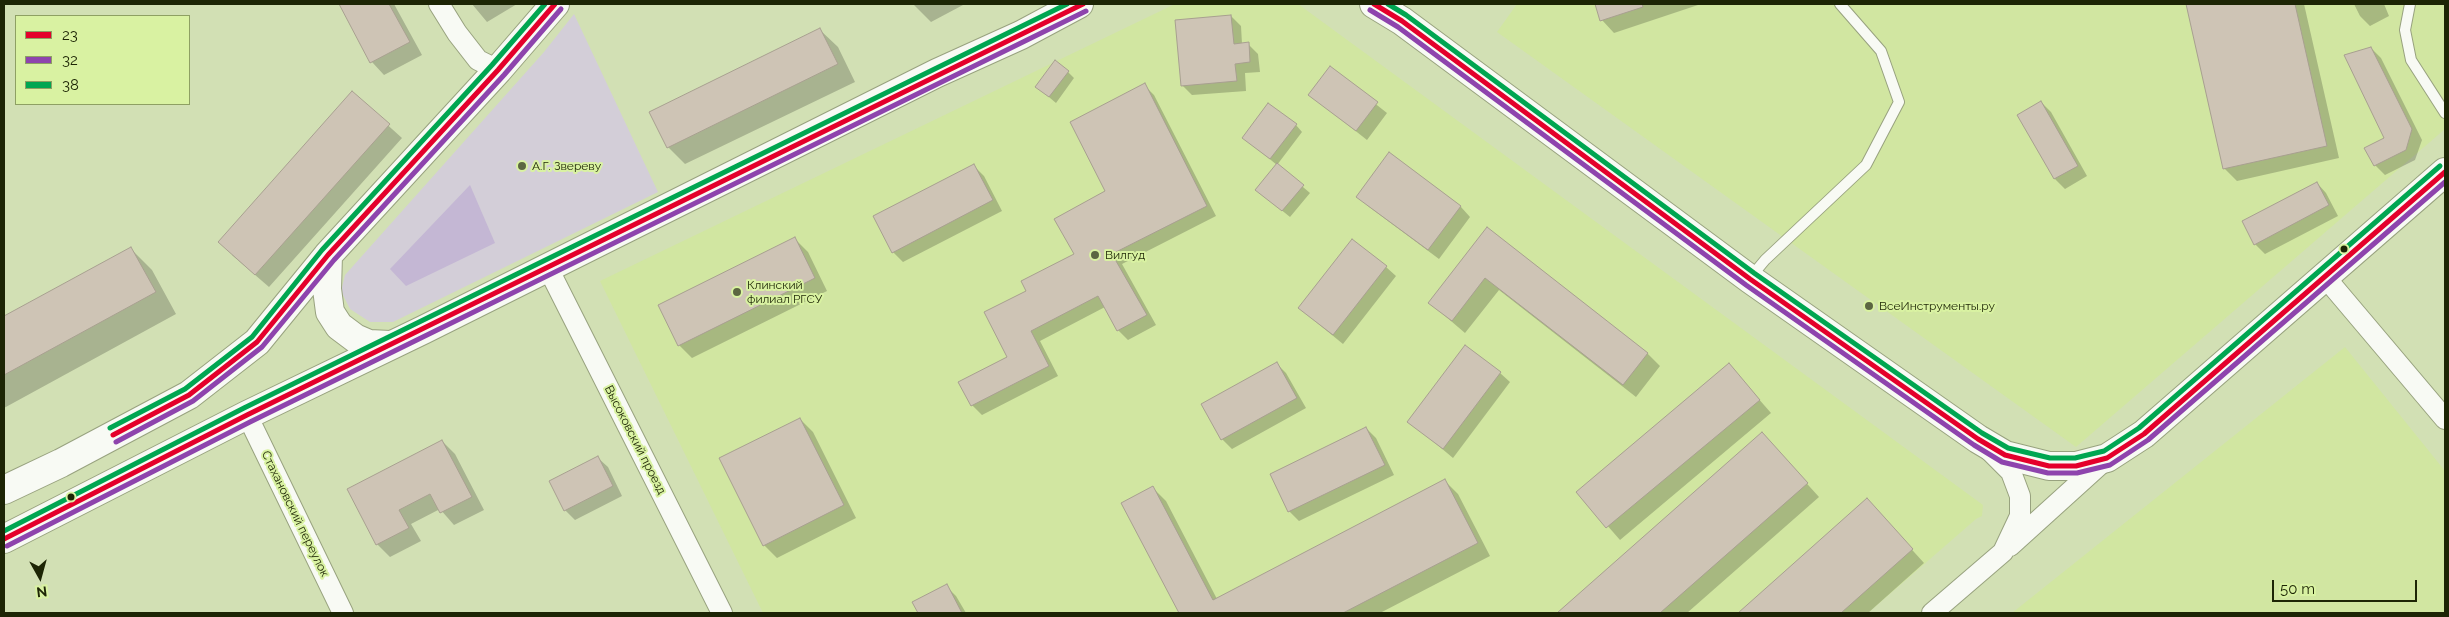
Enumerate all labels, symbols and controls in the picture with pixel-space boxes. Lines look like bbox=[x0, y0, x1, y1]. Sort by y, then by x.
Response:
legend bbox=[15, 15, 190, 105]
text: 23 bbox=[62, 26, 78, 44]
text: 32 bbox=[62, 51, 78, 69]
text: 38 bbox=[62, 76, 79, 94]
place label: А.Г. Звереву bbox=[532, 159, 601, 173]
marker: А.Г. Звереву bbox=[516, 160, 528, 172]
unlabelled marker bbox=[2339, 244, 2349, 254]
place label: Вилгуд bbox=[1105, 248, 1145, 262]
marker: Вилгуд bbox=[1089, 249, 1101, 261]
place label: Клинский филиал РГСУ bbox=[747, 278, 822, 306]
marker: Клинский филиал РГСУ bbox=[731, 286, 743, 298]
place label: ВсеИнструменты.ру bbox=[1879, 299, 1995, 313]
marker: ВсеИнструменты.ру bbox=[1863, 300, 1875, 312]
street label: Высоковский проезд bbox=[601, 383, 669, 497]
street label: Стахановский переулок bbox=[258, 449, 332, 579]
unlabelled marker bbox=[66, 492, 76, 502]
north arrow bbox=[15, 552, 65, 602]
scale bar bbox=[2274, 570, 2419, 602]
text: 50 m bbox=[2280, 580, 2315, 598]
text: N bbox=[36, 583, 48, 600]

